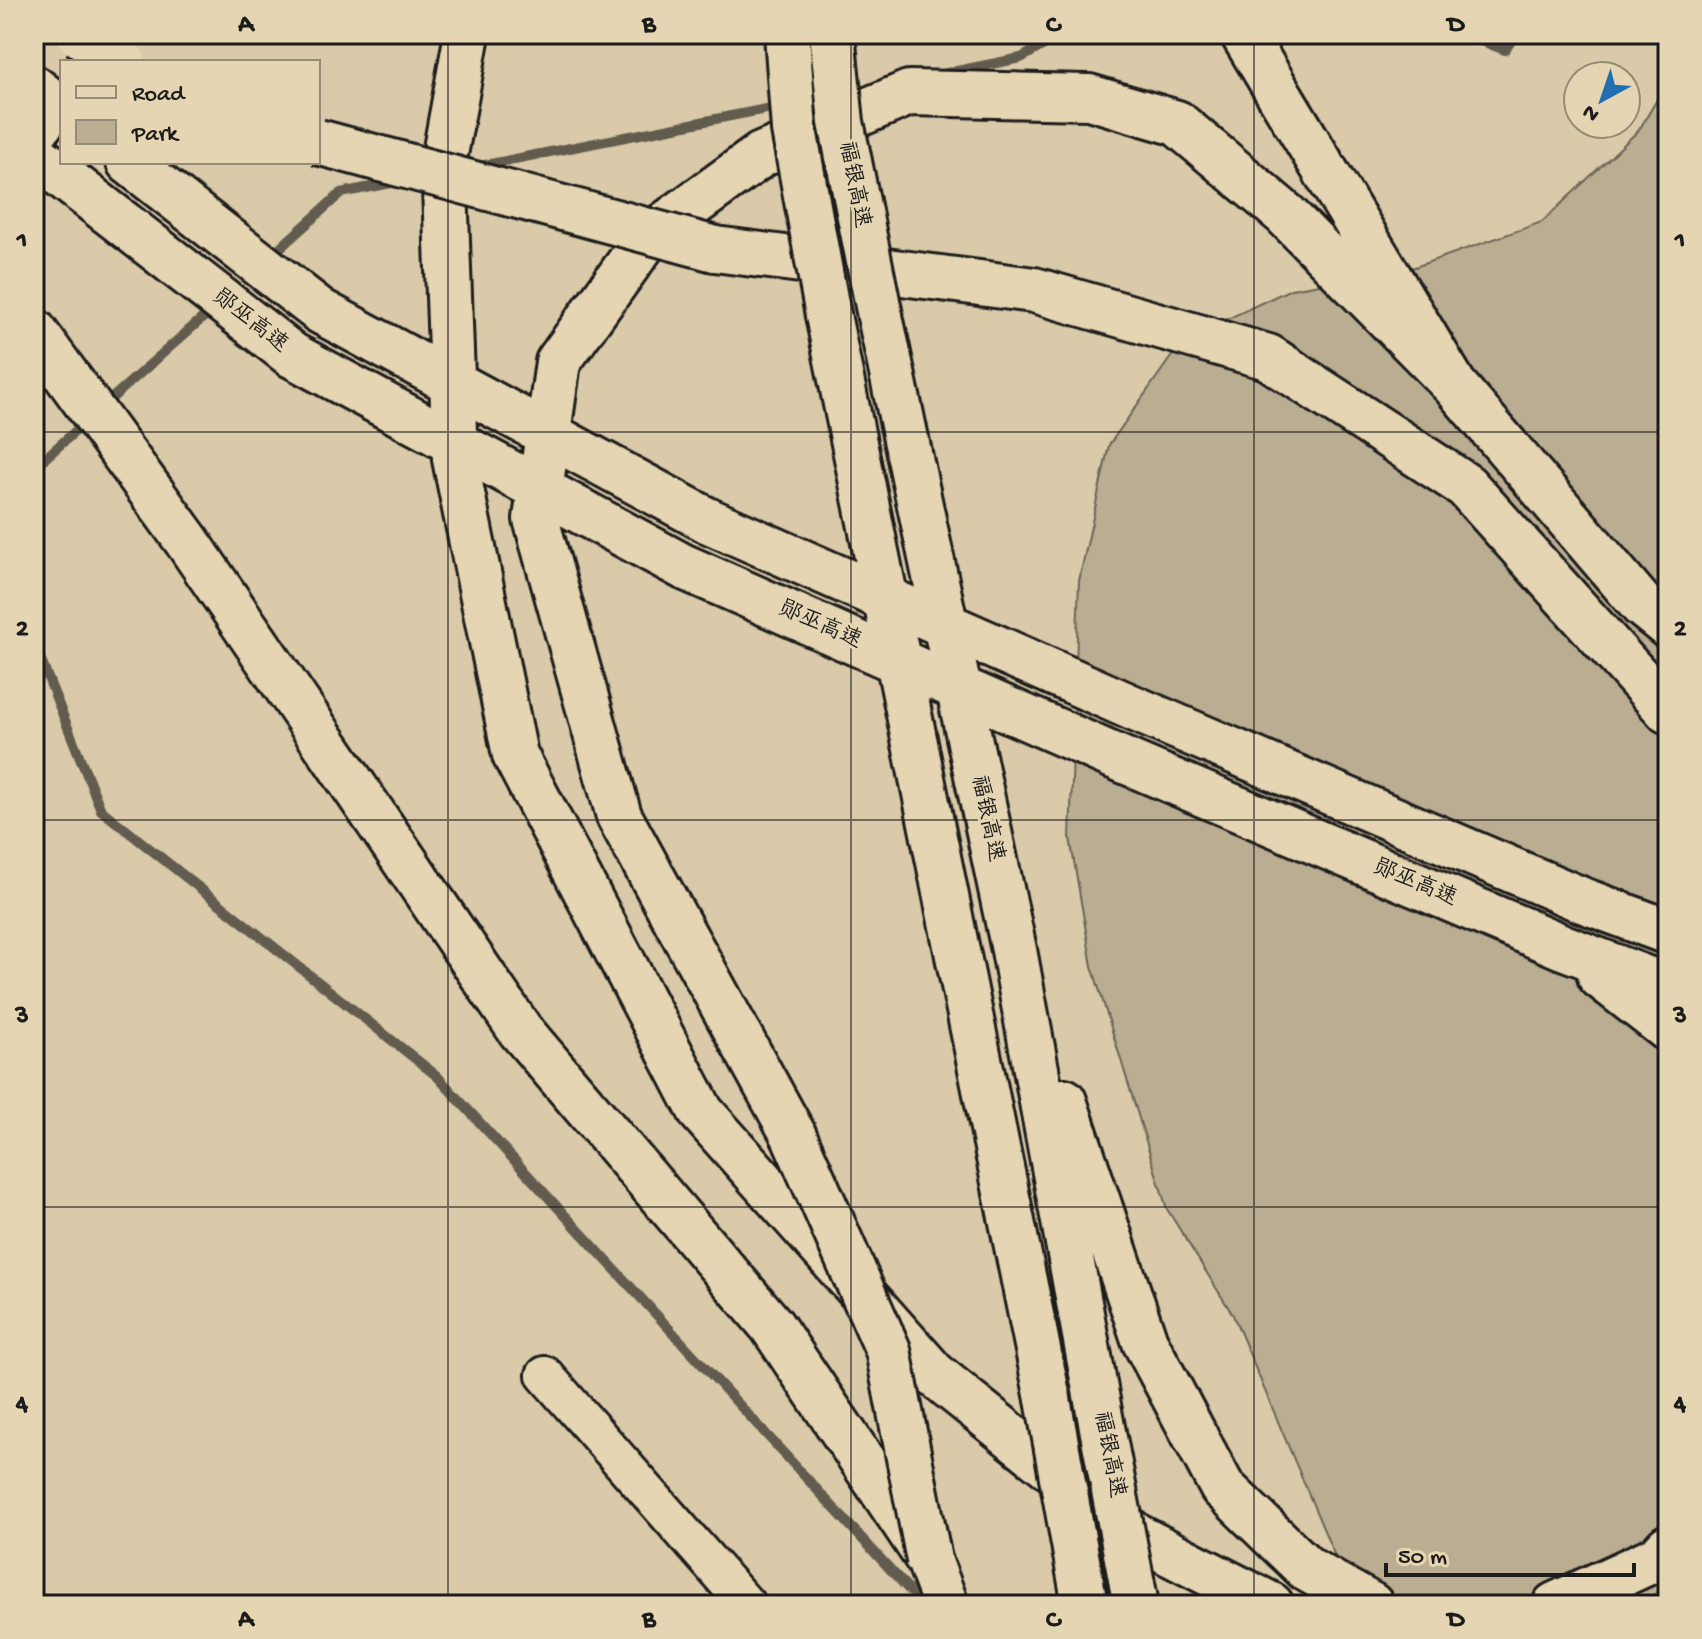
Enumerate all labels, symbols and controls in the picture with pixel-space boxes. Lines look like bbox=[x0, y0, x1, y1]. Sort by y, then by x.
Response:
text: A bbox=[237, 11, 255, 42]
text: B bbox=[641, 11, 657, 42]
text: C bbox=[1046, 11, 1063, 42]
text: D bbox=[1446, 11, 1466, 42]
legend bbox=[60, 60, 320, 164]
north arrow bbox=[1562, 60, 1642, 140]
text: Road bbox=[132, 81, 186, 110]
text: N bbox=[1578, 98, 1606, 127]
text: Park bbox=[131, 121, 180, 150]
street label: 福银高速 bbox=[832, 139, 876, 231]
text: 1 bbox=[16, 227, 27, 258]
text: 1 bbox=[1674, 227, 1685, 258]
street label: 郧巫高速 bbox=[207, 283, 294, 359]
street label: 郧巫高速 bbox=[775, 594, 866, 656]
text: 2 bbox=[16, 615, 29, 646]
text: 2 bbox=[1674, 615, 1687, 646]
street label: 福银高速 bbox=[964, 773, 1010, 865]
street label: 郧巫高速 bbox=[1369, 853, 1461, 913]
text: 3 bbox=[14, 1002, 29, 1033]
text: 3 bbox=[1672, 1002, 1687, 1033]
text: 4 bbox=[15, 1390, 29, 1421]
text: 4 bbox=[1673, 1390, 1687, 1421]
street label: 福银高速 bbox=[1087, 1409, 1131, 1501]
scale bar bbox=[1386, 1527, 1634, 1577]
text: 50 m bbox=[1398, 1544, 1447, 1573]
text: A bbox=[237, 1606, 255, 1637]
text: B bbox=[641, 1606, 657, 1637]
text: C bbox=[1046, 1606, 1063, 1637]
text: D bbox=[1446, 1606, 1466, 1637]

